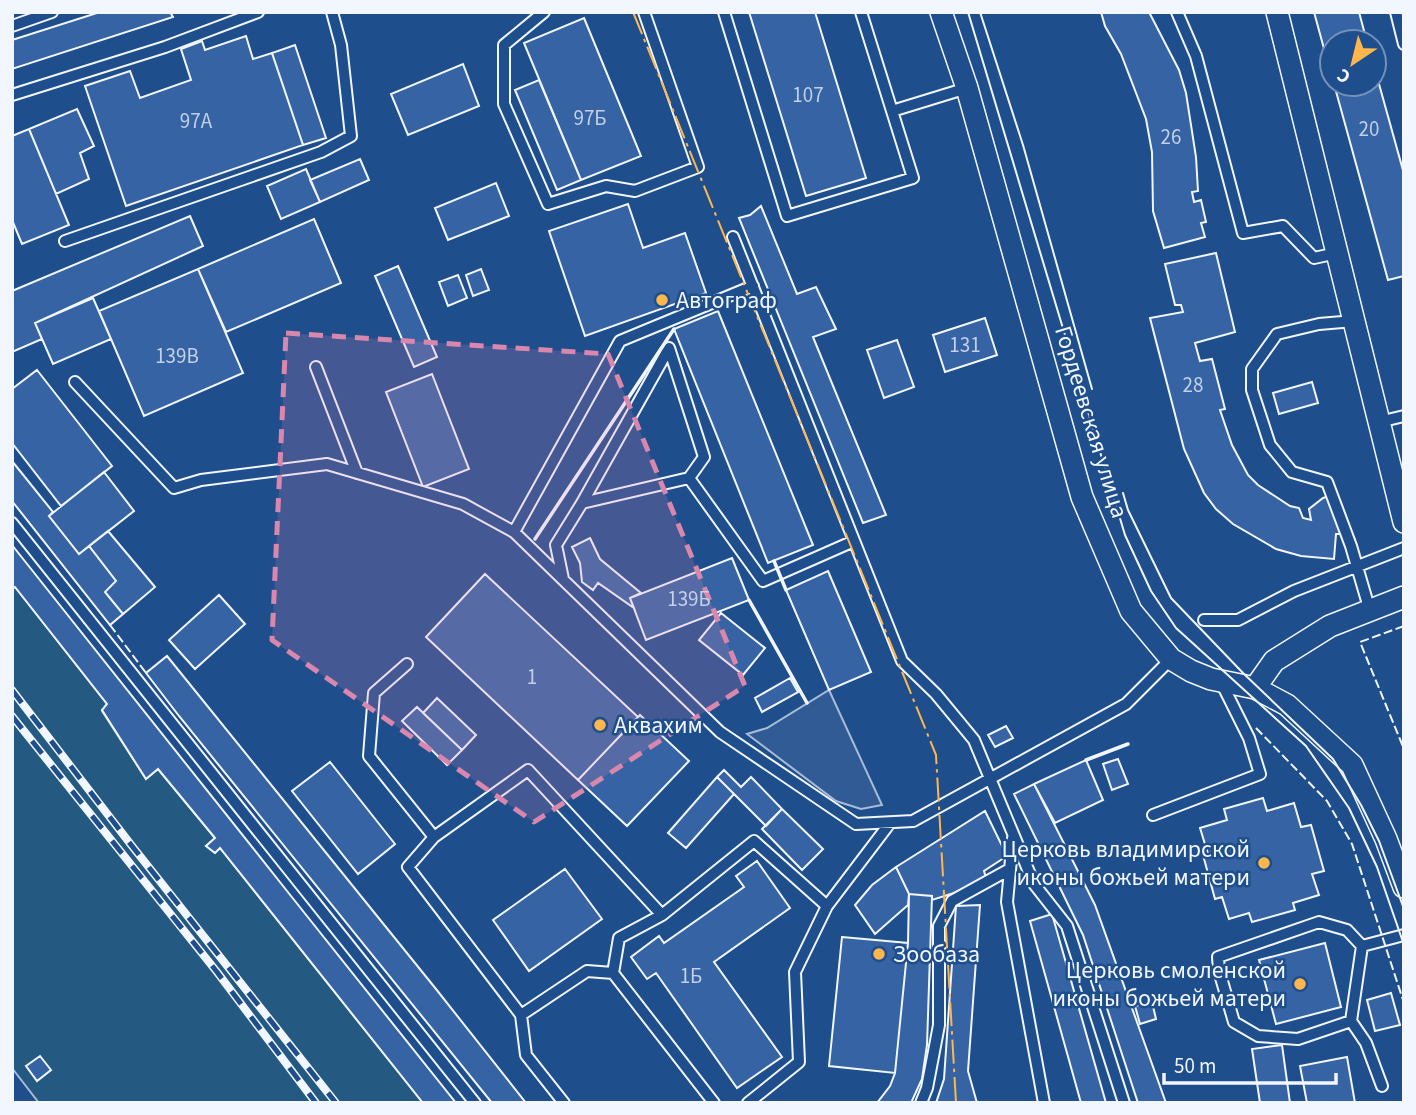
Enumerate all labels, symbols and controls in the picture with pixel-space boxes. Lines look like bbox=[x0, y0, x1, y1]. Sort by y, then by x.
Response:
north arrow bbox=[1318, 28, 1388, 98]
text: С bbox=[1332, 61, 1356, 90]
house number: 107 bbox=[792, 80, 824, 110]
house number: 97Б bbox=[573, 103, 607, 133]
house number: 97А bbox=[180, 106, 213, 136]
house number: 20 bbox=[1359, 114, 1379, 144]
house number: 26 bbox=[1161, 122, 1181, 152]
place label: Автограф bbox=[676, 283, 777, 318]
marker: Автограф bbox=[654, 292, 670, 308]
street label: Гордеевская улица bbox=[1045, 322, 1137, 522]
house number: 131 bbox=[949, 330, 981, 360]
house number: 139В bbox=[155, 341, 199, 371]
house number: 28 bbox=[1183, 370, 1203, 400]
house number: 139Б bbox=[667, 584, 711, 614]
house number: 1 bbox=[527, 662, 537, 692]
place label: Аквахим bbox=[614, 708, 703, 743]
marker: Аквахим bbox=[592, 717, 608, 733]
place label: Церковь владимирской иконы божьей матери bbox=[1002, 832, 1250, 895]
marker: Церковь владимирской иконы божьей матери bbox=[1256, 855, 1272, 871]
place label: Зообаза bbox=[893, 937, 980, 972]
marker: Зообаза bbox=[871, 946, 887, 962]
place label: Церковь смоленской иконы божьей матери bbox=[1052, 953, 1286, 1016]
house number: 1Б bbox=[680, 961, 702, 991]
marker: Церковь смоленской иконы божьей матери bbox=[1292, 976, 1308, 992]
scale bar bbox=[1164, 1042, 1336, 1086]
text: 50 m bbox=[1174, 1051, 1216, 1081]

